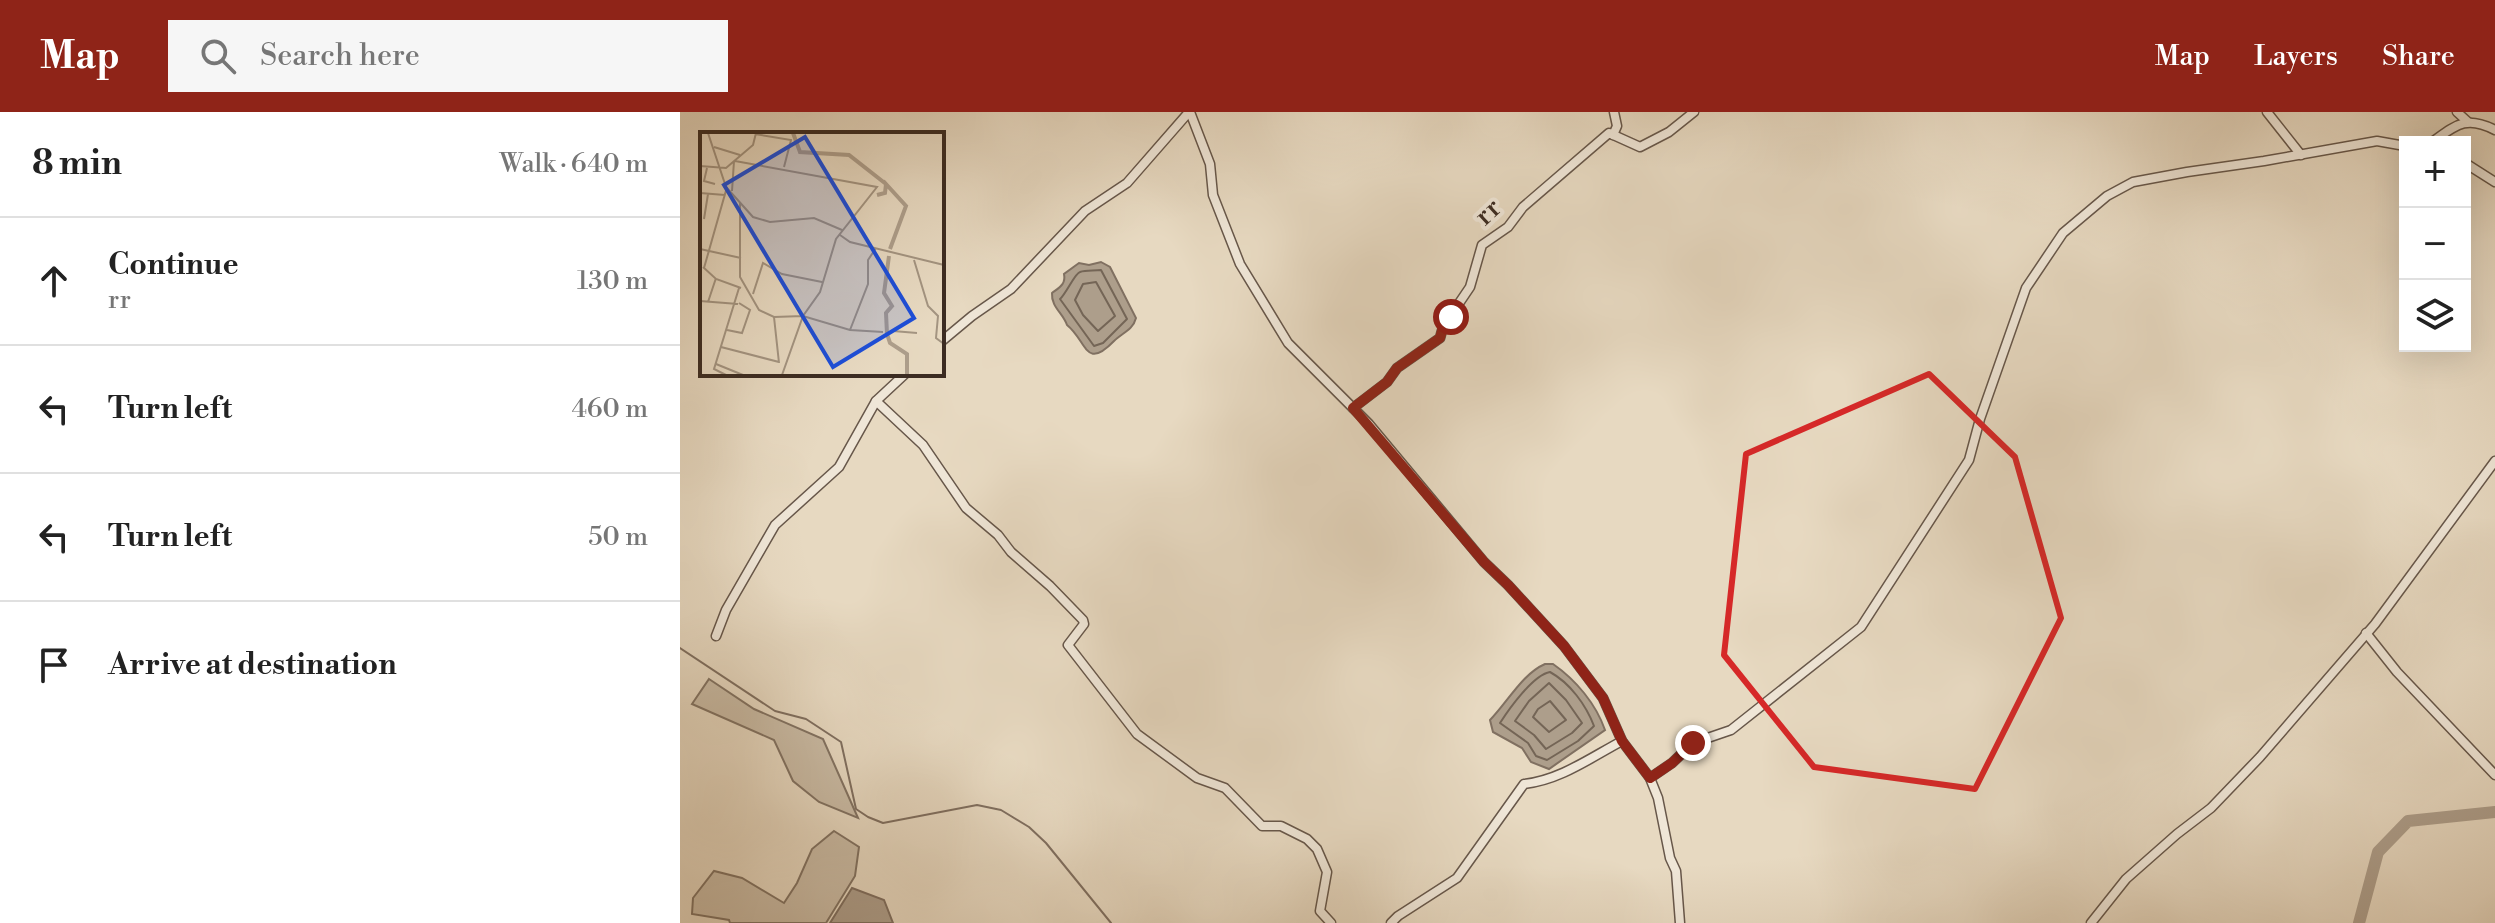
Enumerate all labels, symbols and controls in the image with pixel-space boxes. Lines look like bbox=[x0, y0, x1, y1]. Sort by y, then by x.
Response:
search box bbox=[168, 20, 728, 92]
text: Map bbox=[40, 33, 120, 80]
icon: search bbox=[196, 34, 240, 78]
text: Search here bbox=[260, 37, 420, 75]
text: Map bbox=[2155, 39, 2210, 74]
text: Layers bbox=[2254, 39, 2338, 74]
text: Share bbox=[2382, 39, 2455, 74]
inset map bbox=[700, 132, 944, 376]
map controls bbox=[2399, 136, 2471, 352]
button: + bbox=[2399, 136, 2471, 208]
text: 8 min bbox=[32, 143, 122, 185]
text: Walk · 640 m bbox=[500, 148, 648, 180]
street label: rr bbox=[1467, 191, 1509, 233]
button: − bbox=[2399, 208, 2471, 280]
text: Continue bbox=[108, 246, 239, 284]
icon: ahead bbox=[32, 259, 76, 303]
text: 130 m bbox=[577, 265, 648, 297]
button: layers bbox=[2399, 280, 2471, 352]
text: rr bbox=[108, 284, 131, 316]
route start bbox=[1433, 299, 1469, 335]
icon: left bbox=[32, 387, 76, 431]
text: Turn left bbox=[108, 390, 232, 428]
text: 460 m bbox=[571, 393, 648, 425]
icon: left bbox=[32, 515, 76, 559]
text: Turn left bbox=[108, 518, 232, 556]
text: 50 m bbox=[588, 521, 648, 553]
icon: arrive bbox=[32, 643, 76, 687]
text: Arrive at destination bbox=[108, 646, 397, 684]
route end bbox=[1675, 725, 1711, 761]

